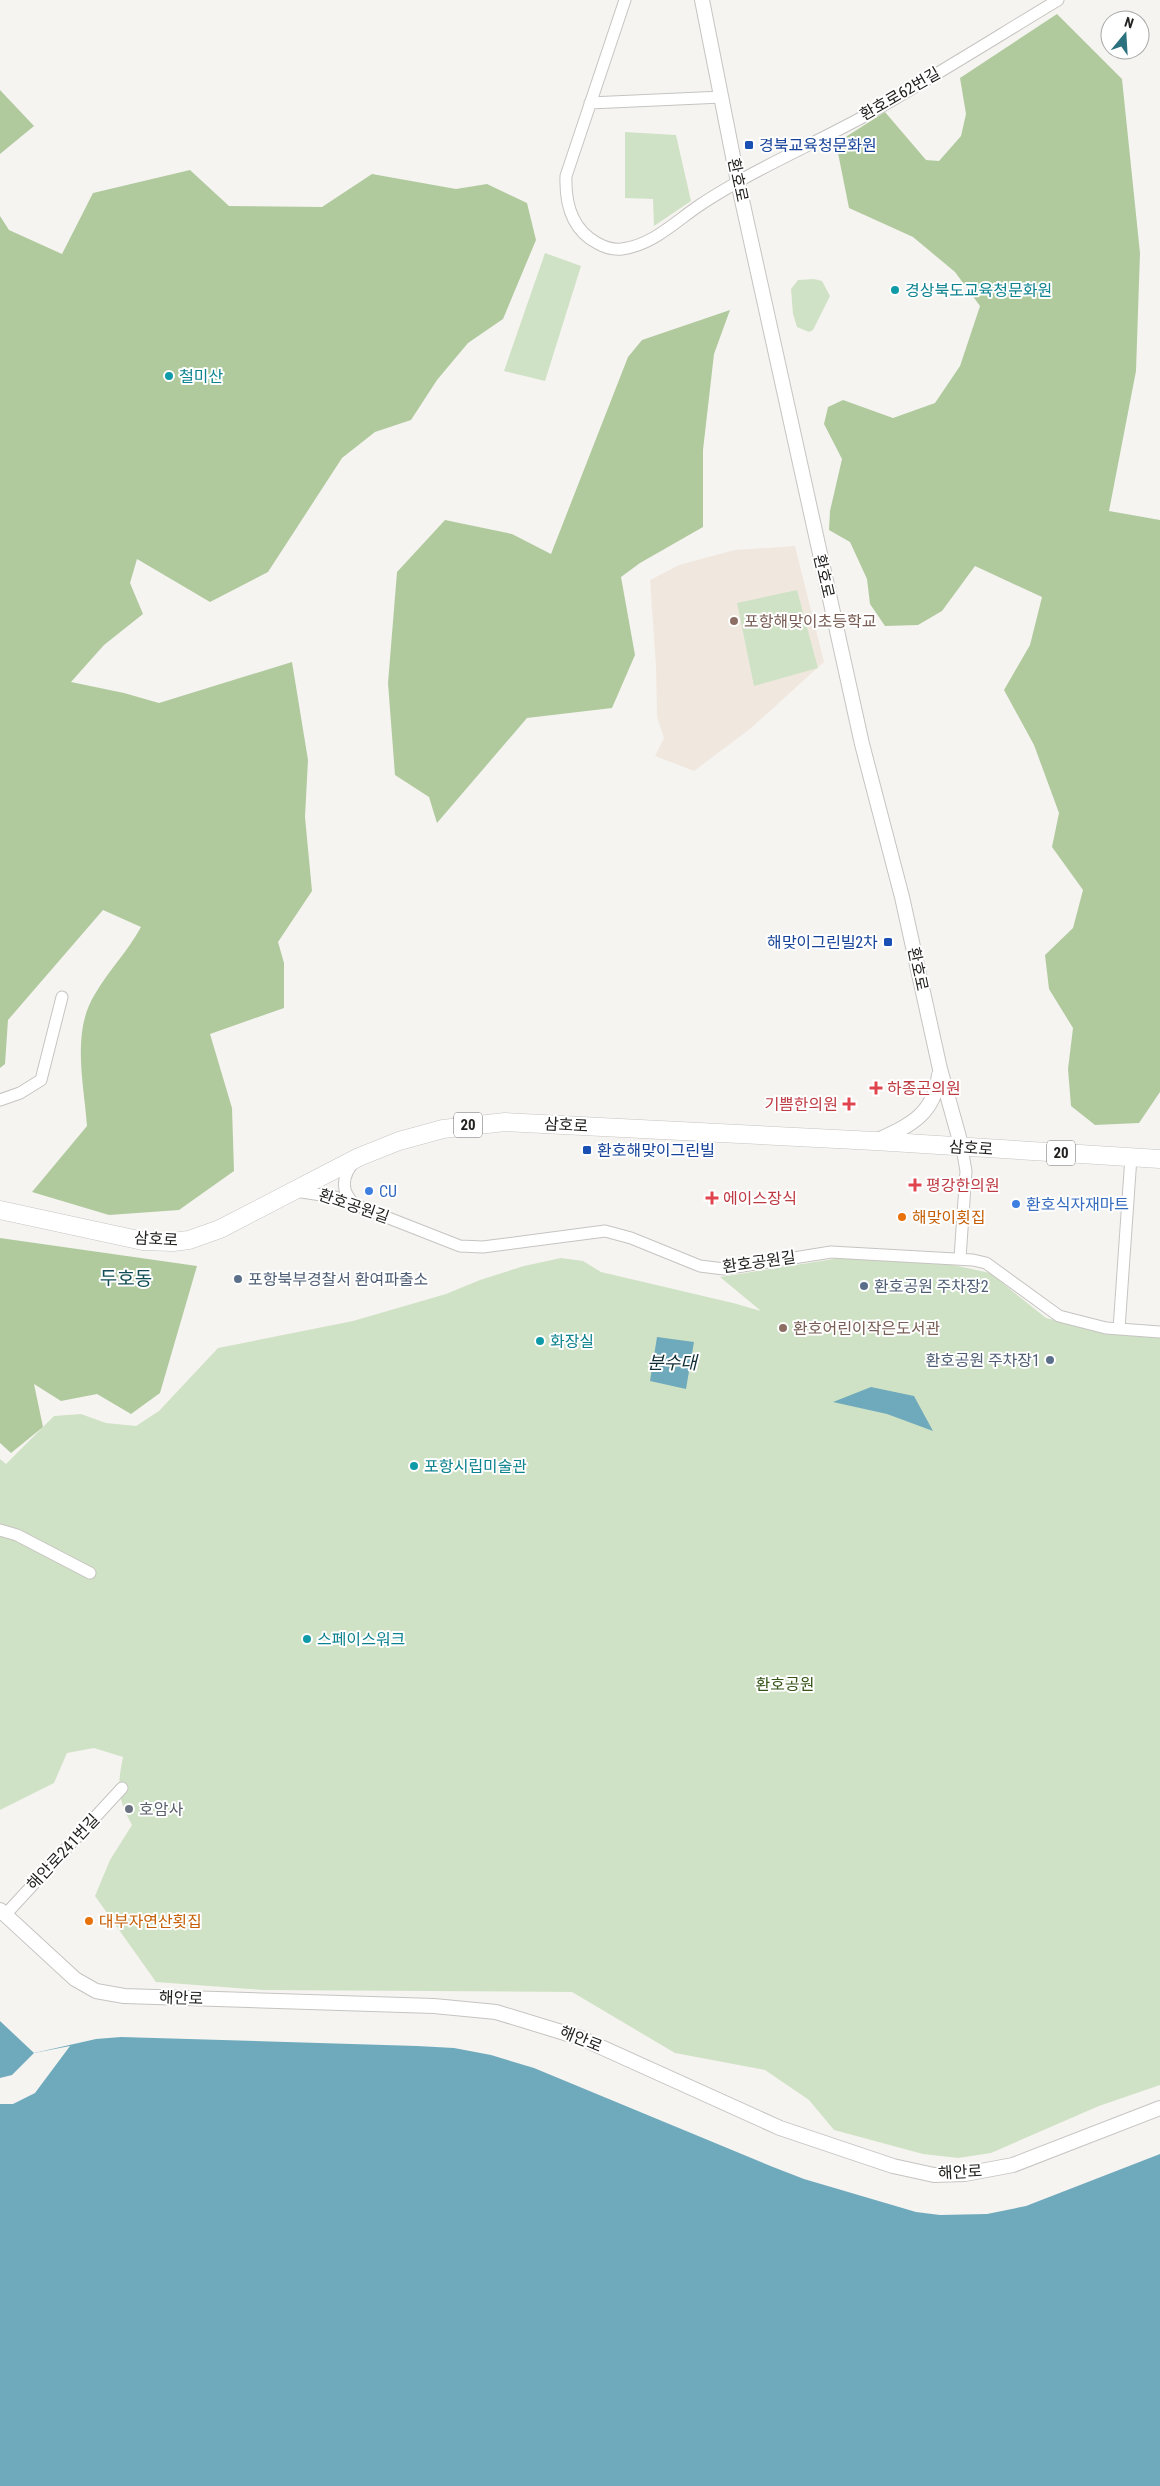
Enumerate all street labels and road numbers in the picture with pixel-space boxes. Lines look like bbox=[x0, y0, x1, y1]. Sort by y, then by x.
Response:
street label: 환호로62번길 bbox=[857, 63, 943, 125]
street label: 환호로 bbox=[724, 156, 752, 204]
street label: 환호로 bbox=[810, 552, 838, 600]
street label: 환호로 bbox=[904, 945, 932, 993]
road number: 20 bbox=[454, 1112, 482, 1138]
street label: 삼호로 bbox=[543, 1114, 589, 1136]
street label: 삼호로 bbox=[948, 1137, 994, 1159]
road number: 20 bbox=[1047, 1140, 1075, 1166]
street label: 환호공원길 bbox=[316, 1185, 392, 1227]
street label: 삼호로 bbox=[133, 1228, 179, 1250]
street label: 환호공원길 bbox=[721, 1247, 797, 1277]
street label: 해안로241번길 bbox=[23, 1810, 103, 1894]
street label: 해안로 bbox=[159, 1988, 204, 2008]
street label: 해안로 bbox=[557, 2022, 605, 2056]
street label: 해안로 bbox=[937, 2161, 983, 2183]

